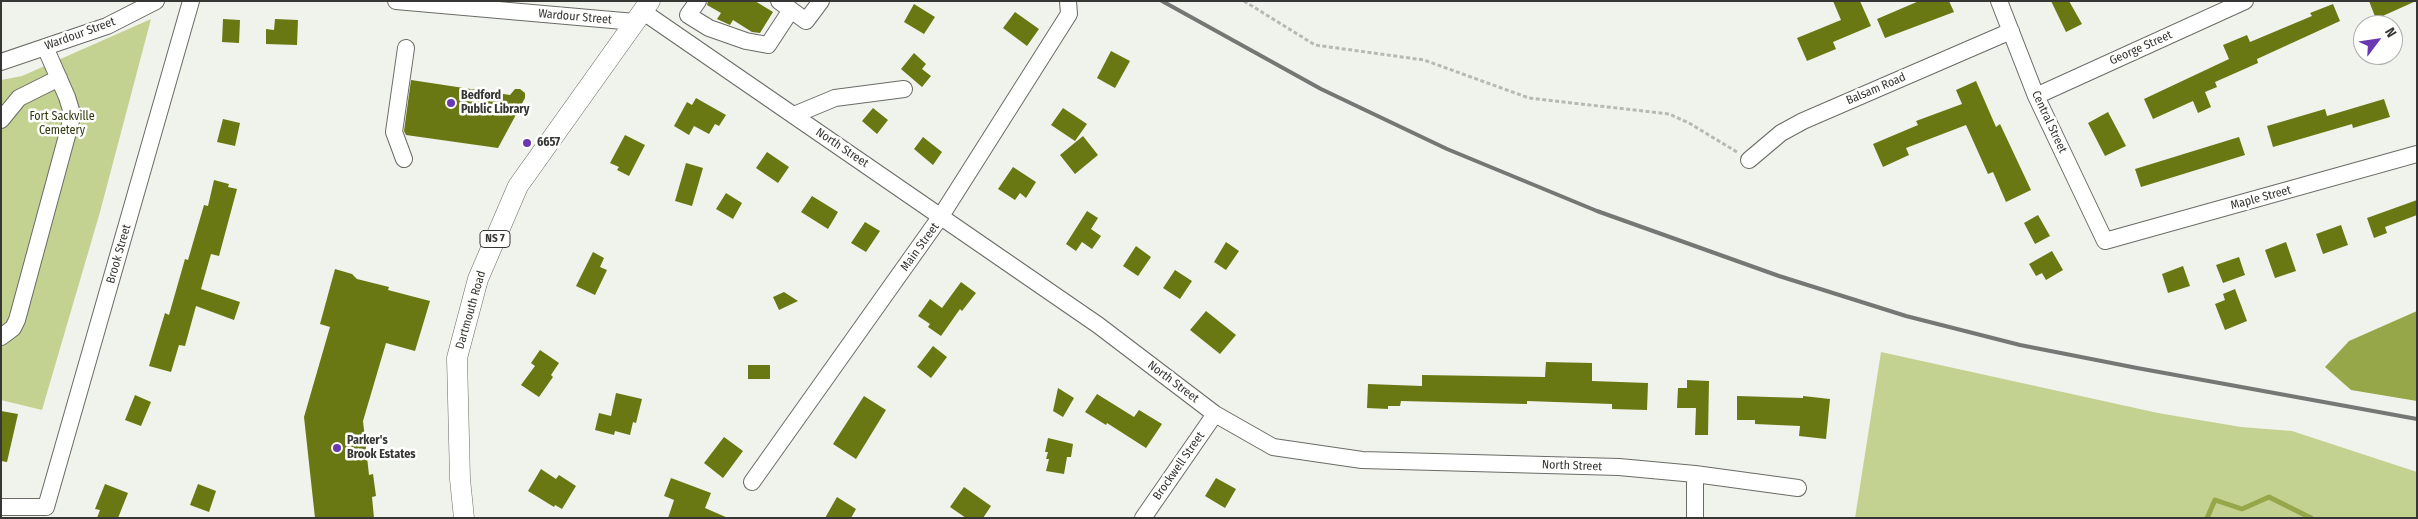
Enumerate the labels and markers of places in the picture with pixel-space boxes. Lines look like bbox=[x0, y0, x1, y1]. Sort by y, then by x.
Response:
place label: Bedford Public Library bbox=[461, 89, 529, 117]
marker: Bedford Public Library bbox=[445, 97, 457, 109]
place label: 6657 bbox=[537, 136, 560, 150]
marker: 6657 bbox=[521, 137, 533, 149]
place label: Parker's Brook Estates bbox=[347, 434, 415, 462]
marker: Parker's Brook Estates bbox=[331, 442, 343, 454]

